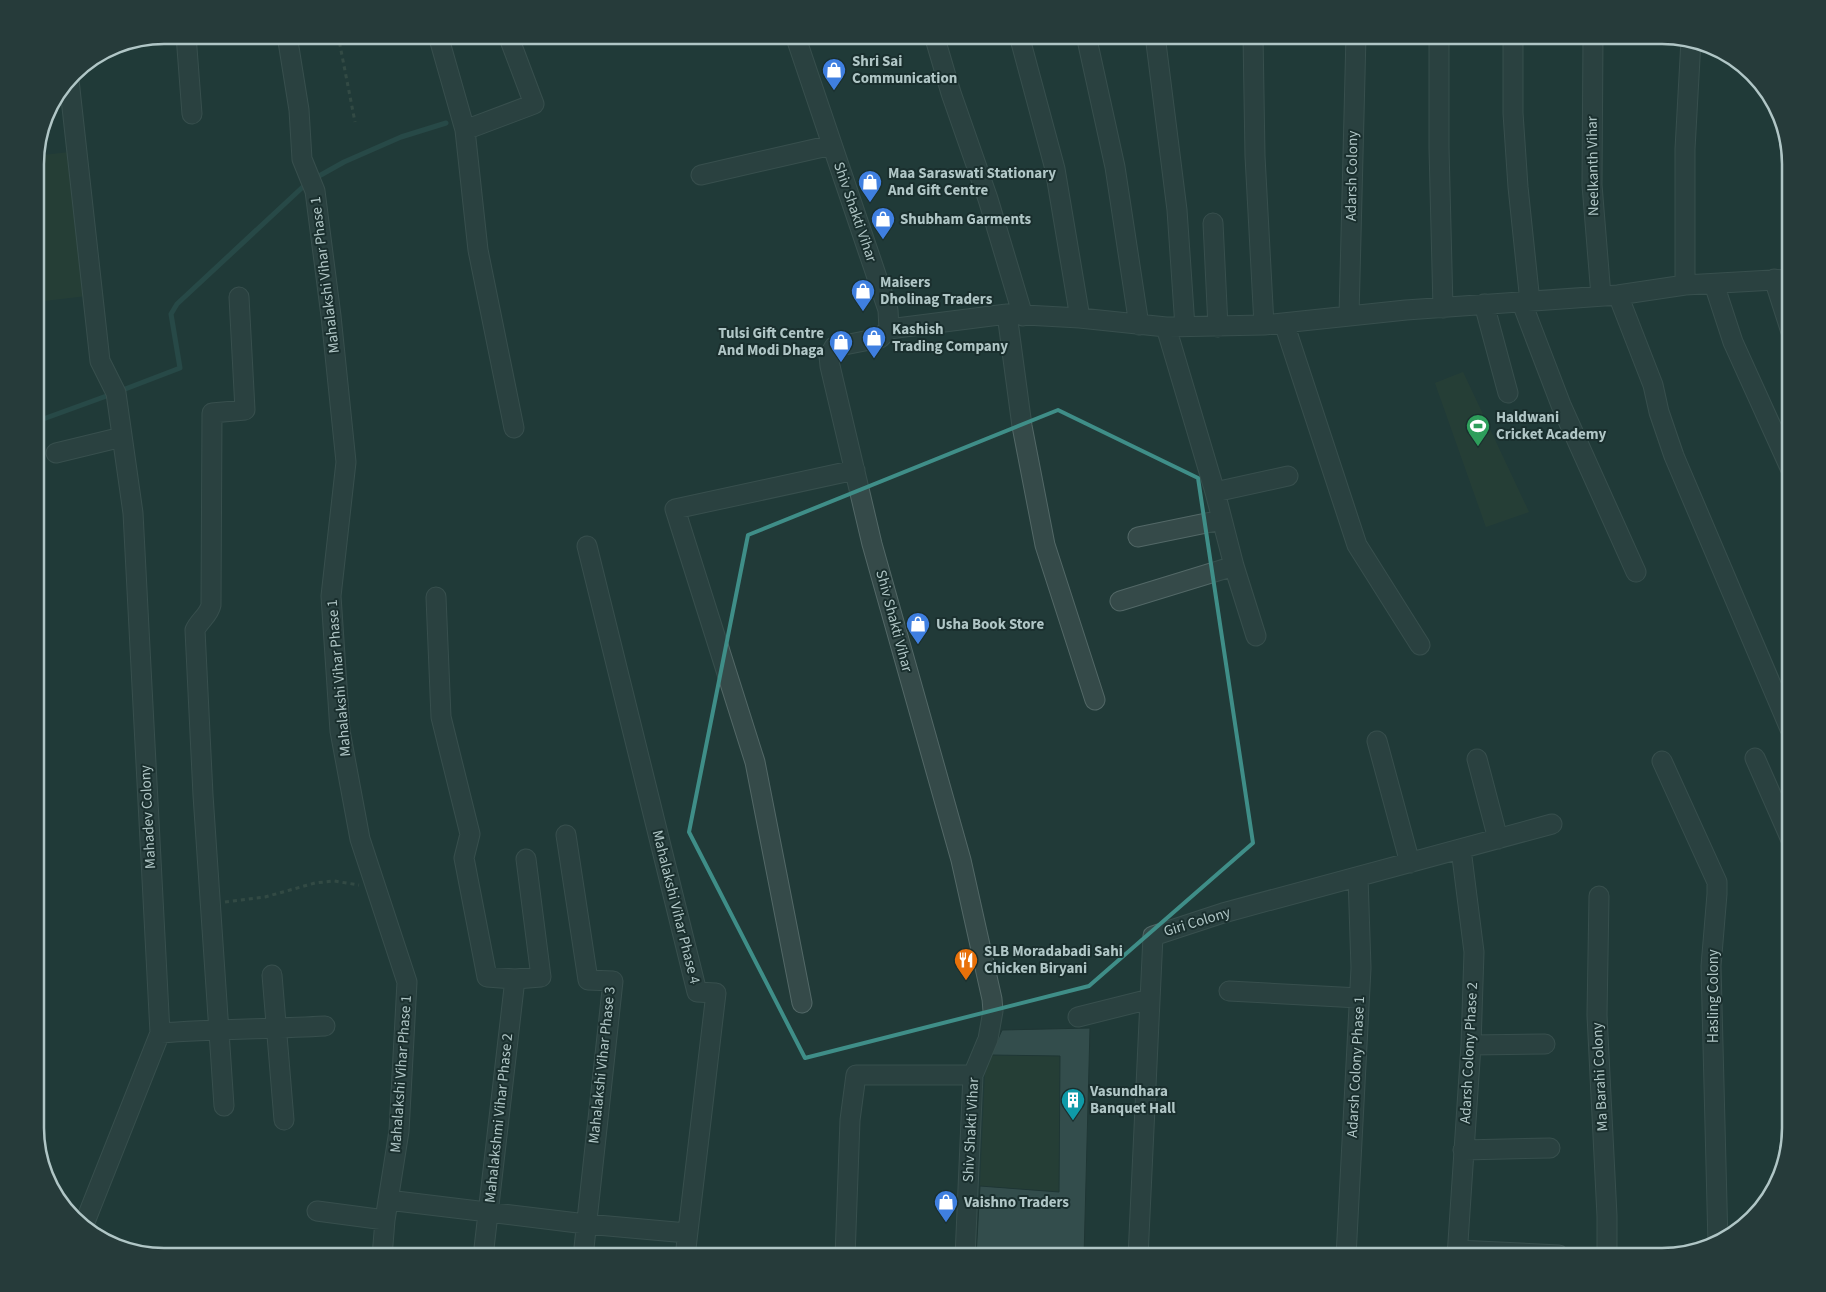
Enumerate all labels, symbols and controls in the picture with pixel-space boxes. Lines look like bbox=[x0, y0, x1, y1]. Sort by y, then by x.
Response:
place label: Shri Sai Communication bbox=[852, 51, 957, 89]
shop icon: Shri Sai Communication bbox=[821, 57, 847, 91]
street label: Neelkanth Vihar bbox=[1582, 115, 1604, 216]
street label: Adarsh Colony bbox=[1341, 131, 1363, 221]
street label: Shiv Shakti Vihar bbox=[828, 159, 882, 266]
place label: Maa Saraswati Stationary And Gift Centre bbox=[887, 163, 1056, 201]
shop icon: Maa Saraswati Stationary And Gift Centre bbox=[857, 169, 883, 203]
street label: Mahalakshi Vihar Phase 1 bbox=[305, 195, 345, 355]
shop icon: Shubham Garments bbox=[870, 206, 896, 240]
place label: Shubham Garments bbox=[900, 209, 1032, 230]
place label: Maisers Dholinag Traders bbox=[880, 272, 993, 310]
shop icon: Maisers Dholinag Traders bbox=[850, 278, 876, 312]
place label: Kashish Trading Company bbox=[892, 319, 1008, 357]
place label: Tulsi Gift Centre And Modi Dhaga bbox=[717, 323, 824, 361]
shop icon: Kashish Trading Company bbox=[861, 325, 887, 359]
shop icon: Tulsi Gift Centre And Modi Dhaga bbox=[828, 329, 854, 363]
place label: Haldwani Cricket Academy bbox=[1496, 407, 1607, 445]
sports icon: Haldwani Cricket Academy bbox=[1465, 413, 1491, 447]
street label: Shiv Shakti Vihar bbox=[870, 568, 918, 675]
street label: Mahalakshi Vihar Phase 1 bbox=[322, 598, 356, 758]
shop icon: Usha Book Store bbox=[905, 611, 931, 645]
place label: Usha Book Store bbox=[936, 614, 1044, 635]
street label: Mahadev Colony bbox=[135, 765, 161, 869]
street label: Mahalakshi Vihar Phase 4 bbox=[647, 828, 705, 987]
street label: Giri Colony bbox=[1161, 902, 1233, 942]
place label: SLB Moradabadi Sahi Chicken Biryani bbox=[984, 941, 1123, 979]
restaurant icon: SLB Moradabadi Sahi Chicken Biryani bbox=[953, 947, 979, 981]
street label: Hasling Colony bbox=[1703, 949, 1724, 1043]
street label: Adarsh Colony Phase 2 bbox=[1455, 982, 1483, 1124]
street label: Mahalakshi Vihar Phase 3 bbox=[583, 985, 621, 1145]
street label: Mahalakshi Vihar Phase 1 bbox=[385, 995, 417, 1153]
street label: Adarsh Colony Phase 1 bbox=[1342, 996, 1370, 1138]
street label: Ma Barahi Colony bbox=[1587, 1022, 1613, 1132]
street label: Mahalakshmi Vihar Phase 2 bbox=[480, 1032, 518, 1204]
street label: Shiv Shakti Vihar bbox=[958, 1076, 984, 1183]
place label: Vasundhara Banquet Hall bbox=[1089, 1081, 1176, 1119]
building icon: Vasundhara Banquet Hall bbox=[1060, 1087, 1086, 1121]
shop icon: Vaishno Traders bbox=[933, 1189, 959, 1223]
place label: Vaishno Traders bbox=[963, 1192, 1069, 1213]

